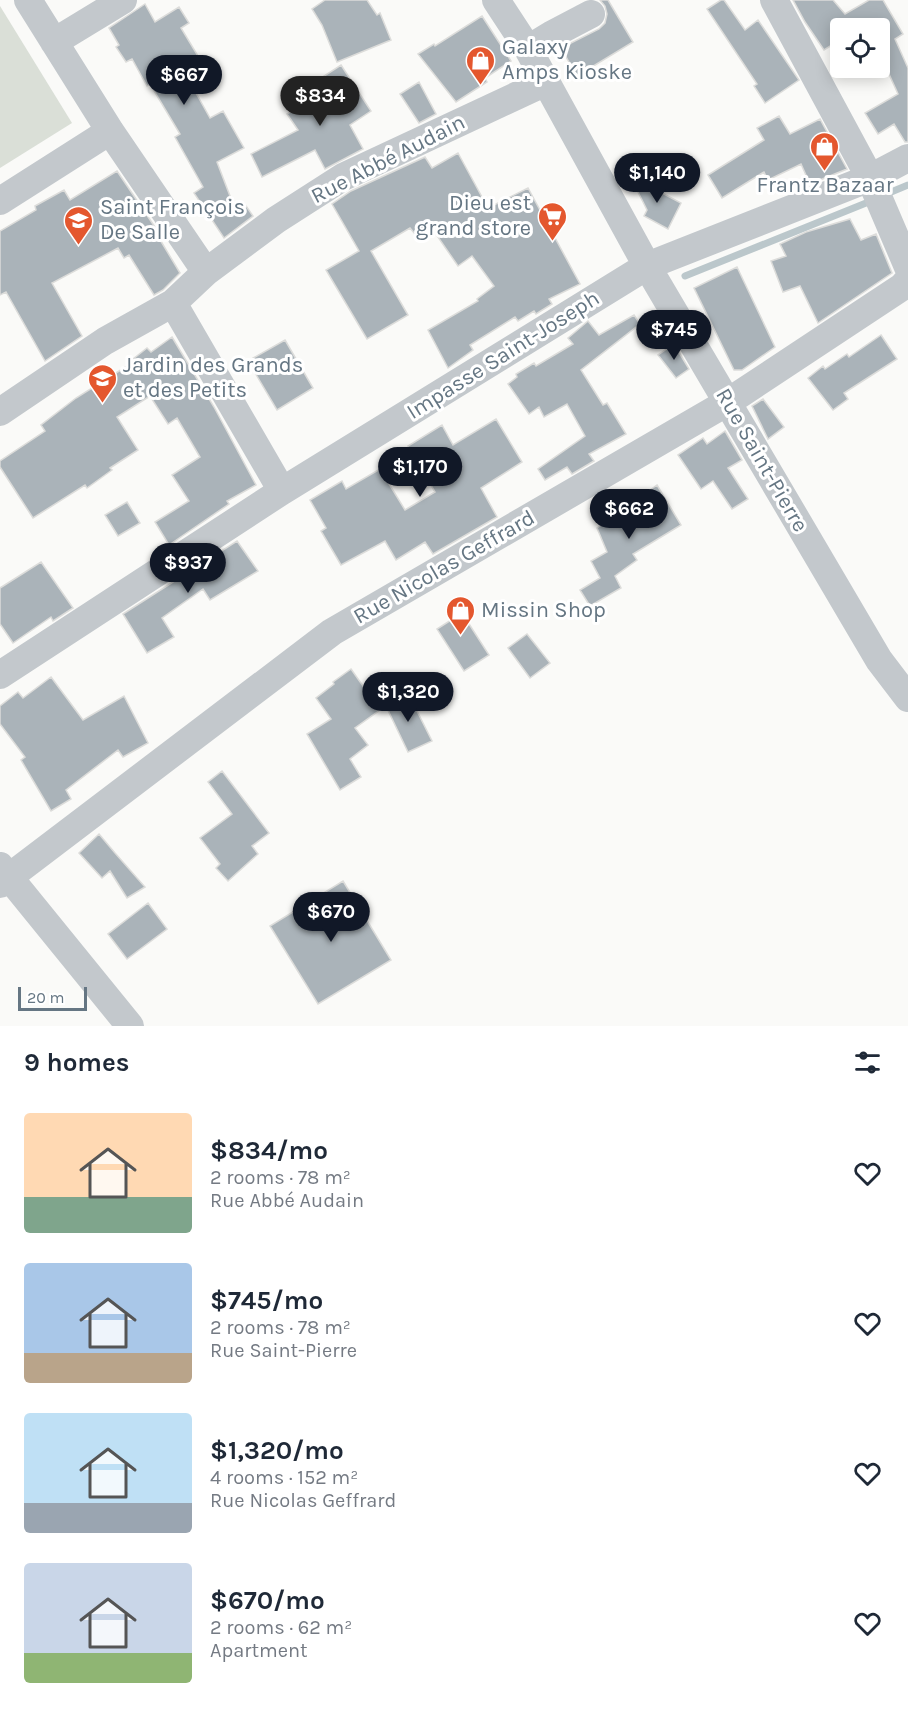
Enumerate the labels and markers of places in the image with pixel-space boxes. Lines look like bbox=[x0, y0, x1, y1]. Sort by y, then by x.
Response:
place label: Galaxy Amps Kioske bbox=[502, 34, 632, 85]
shop icon: Galaxy Amps Kioske bbox=[465, 44, 497, 86]
pin: $667 bbox=[148, 55, 220, 106]
pin: $834 bbox=[284, 76, 356, 127]
shop icon: Frantz Bazaar bbox=[809, 130, 841, 172]
pin: $1,140 bbox=[608, 153, 706, 204]
place label: Frantz Bazaar bbox=[756, 172, 894, 198]
place label: Dieu est grand store bbox=[416, 190, 531, 241]
place label: Saint François De Salle bbox=[100, 194, 245, 245]
supermarket icon: Dieu est grand store bbox=[536, 200, 568, 242]
school or university icon: Saint François De Salle bbox=[63, 204, 95, 246]
pin: $745 bbox=[638, 310, 710, 361]
place label: Jardin des Grands et des Petits bbox=[123, 352, 303, 403]
school or university icon: Jardin des Grands et des Petits bbox=[86, 362, 118, 404]
pin: $1,170 bbox=[371, 447, 469, 498]
pin: $662 bbox=[593, 489, 665, 540]
pin: $937 bbox=[152, 543, 224, 594]
shop icon: Missin Shop bbox=[444, 594, 476, 636]
place label: Missin Shop bbox=[481, 597, 606, 623]
pin: $1,320 bbox=[359, 672, 457, 723]
pin: $670 bbox=[295, 892, 367, 943]

